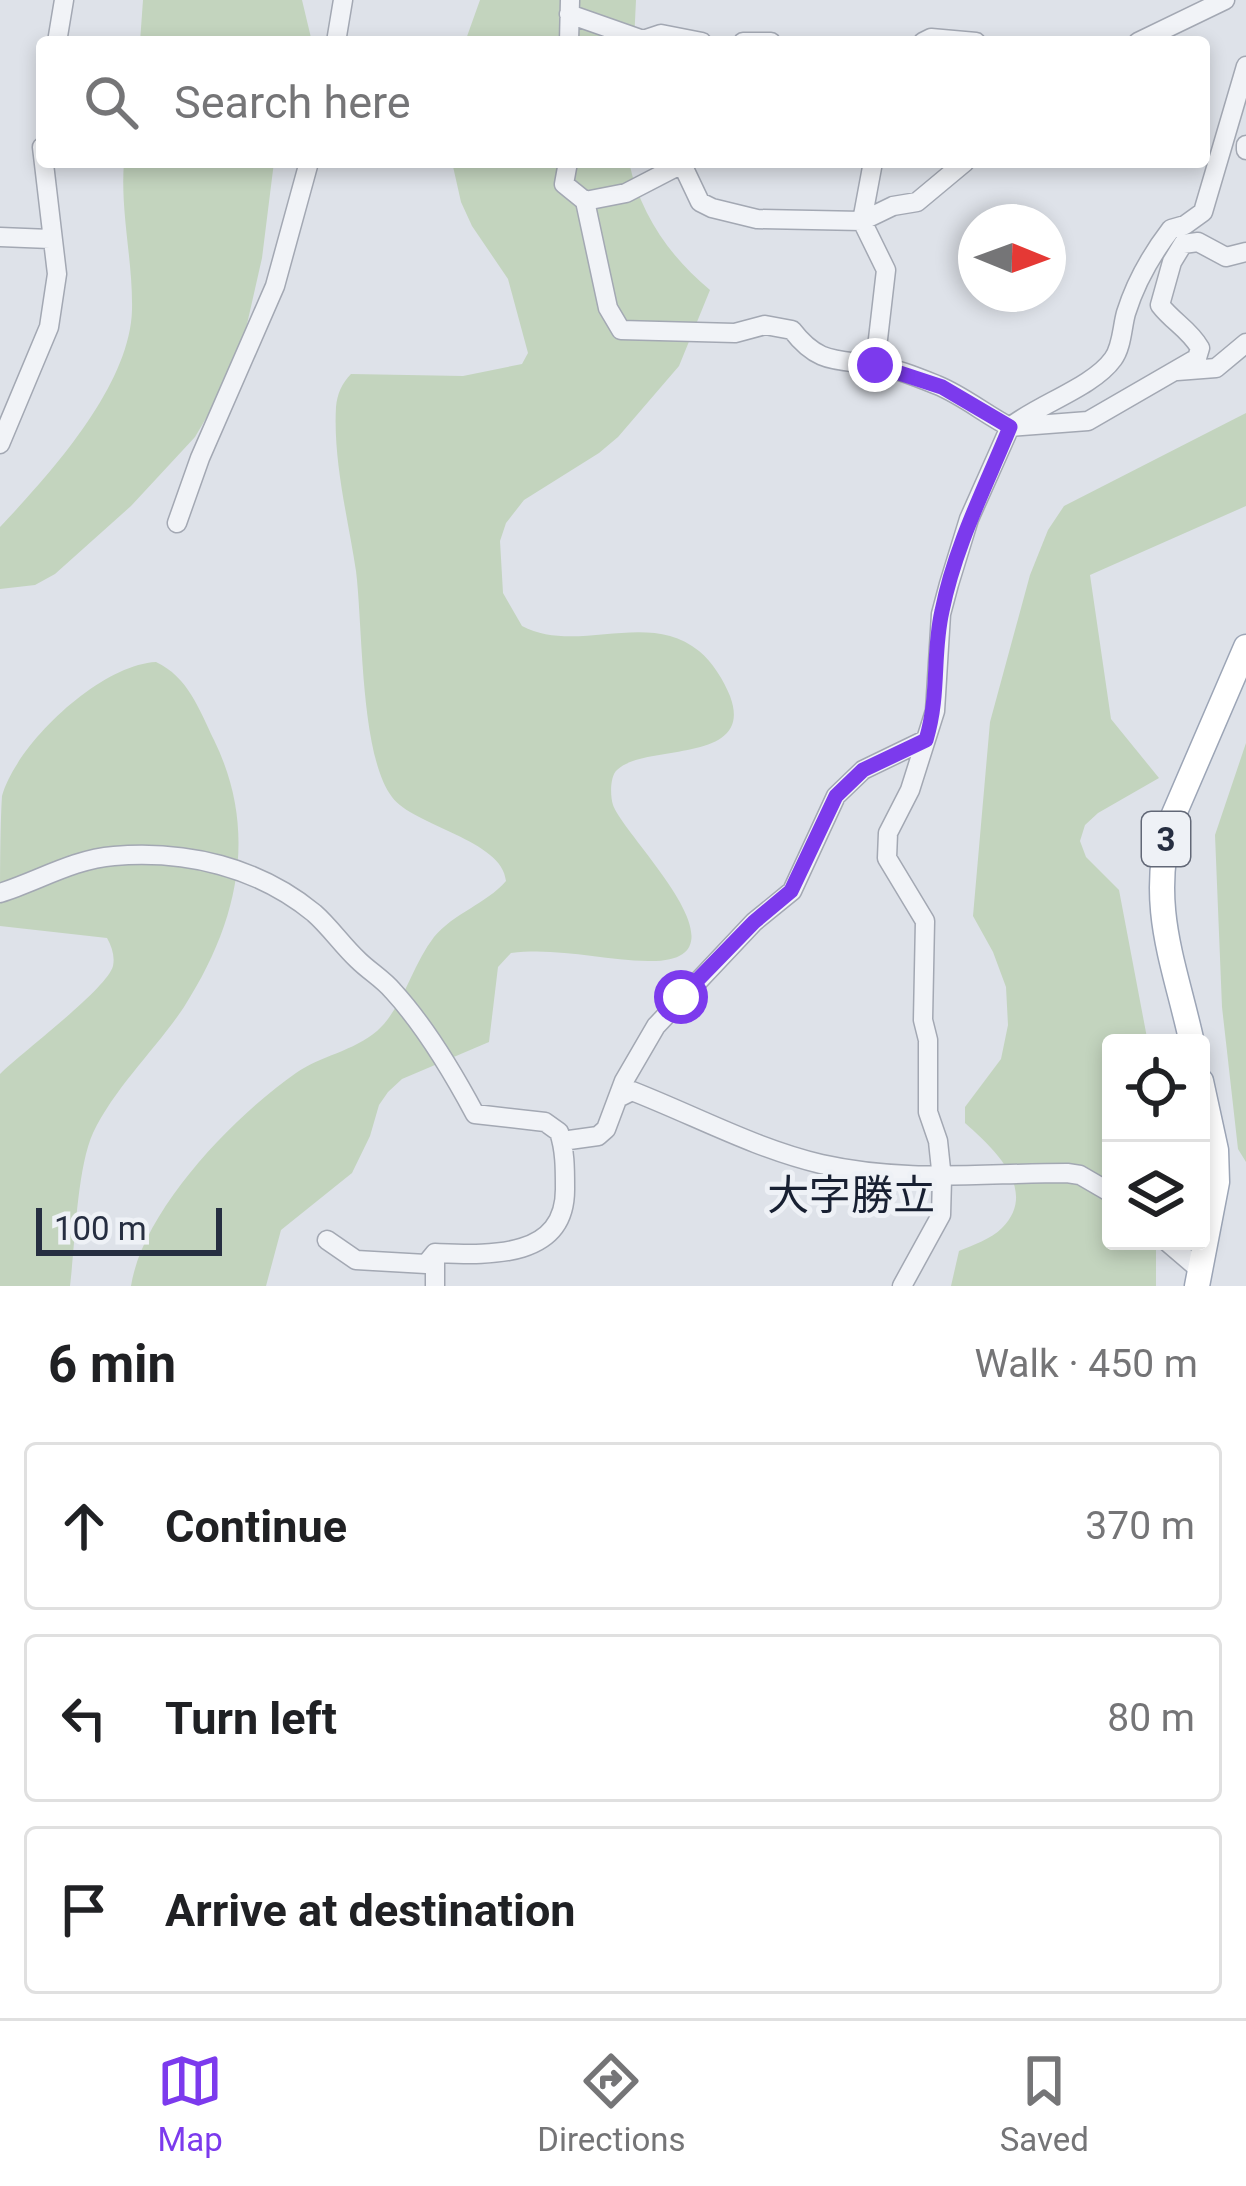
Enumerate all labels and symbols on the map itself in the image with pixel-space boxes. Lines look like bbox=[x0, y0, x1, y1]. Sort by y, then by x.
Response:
north arrow bbox=[958, 204, 1066, 312]
route end bbox=[848, 338, 902, 392]
road number: 3 bbox=[1142, 812, 1190, 866]
route start bbox=[654, 970, 708, 1024]
district label: 大字勝立 bbox=[767, 1171, 935, 1220]
scale bar bbox=[36, 1202, 222, 1255]

